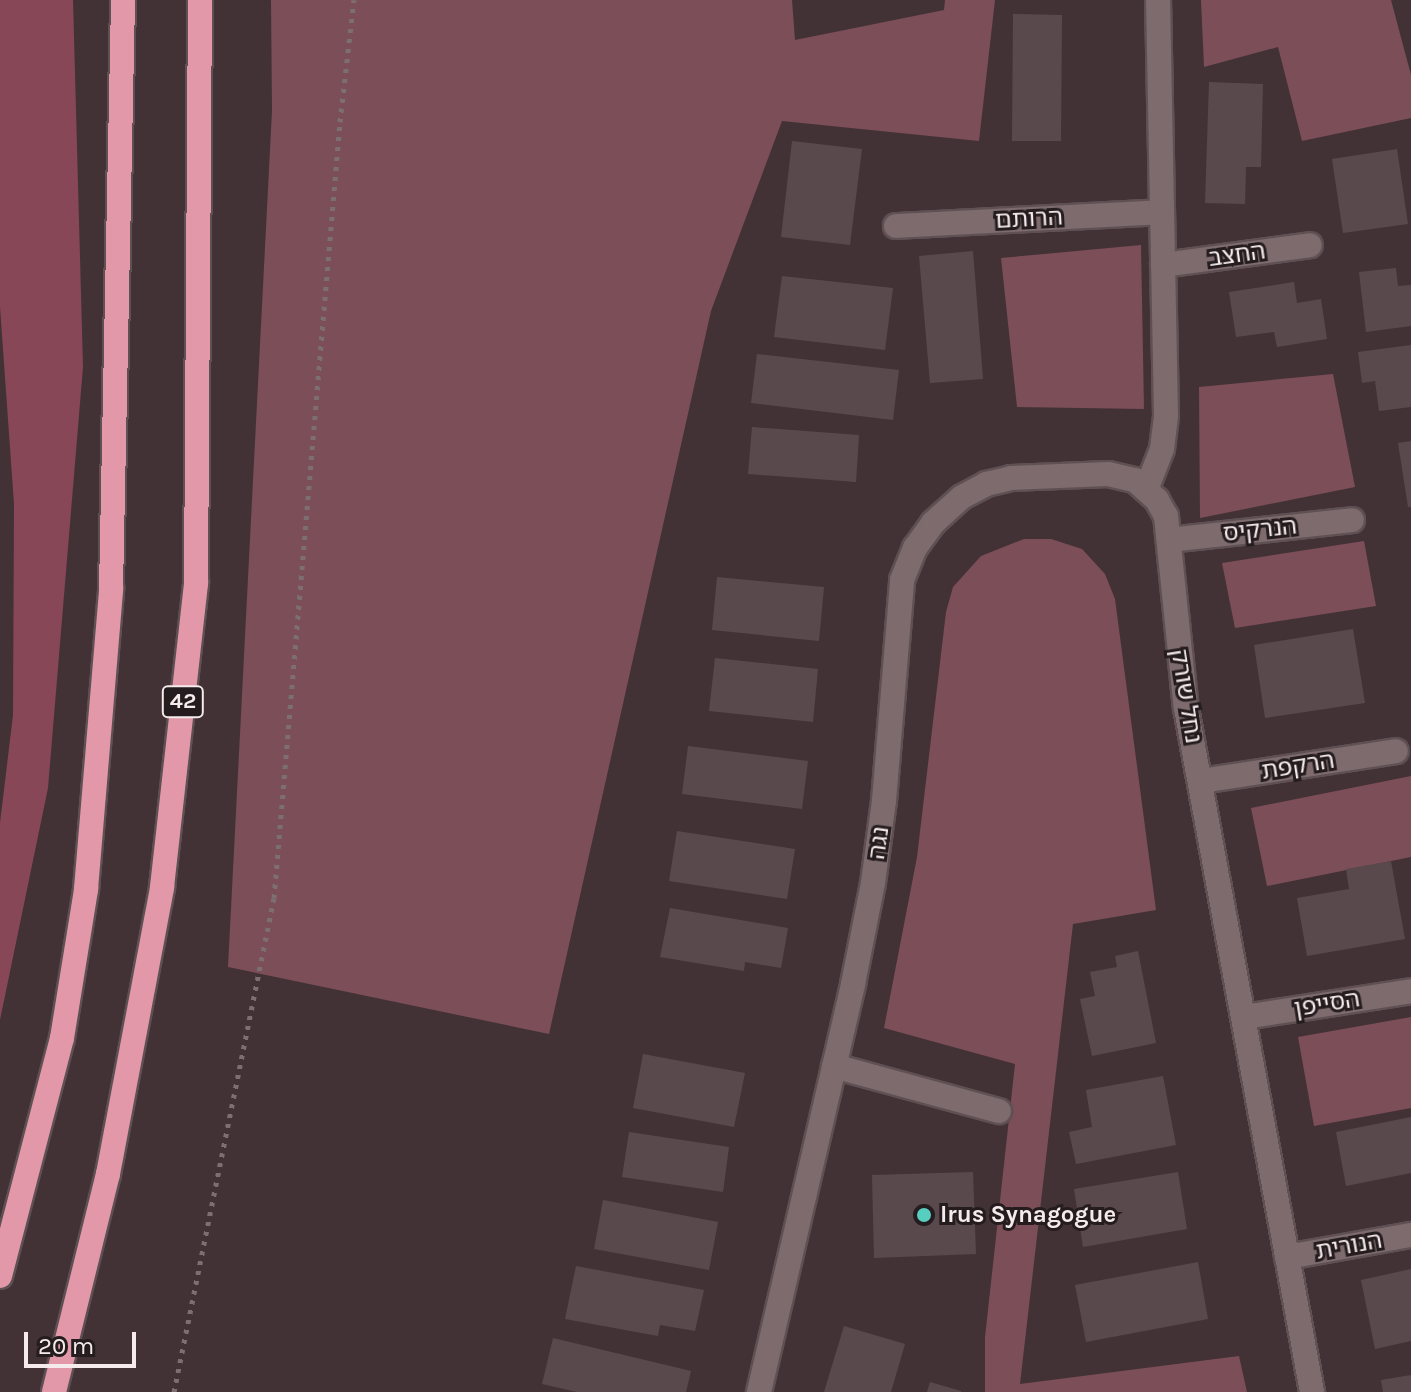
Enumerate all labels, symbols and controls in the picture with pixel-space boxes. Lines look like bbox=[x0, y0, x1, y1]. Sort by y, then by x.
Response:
street label: הרותם bbox=[994, 203, 1064, 235]
street label: החצב bbox=[1207, 237, 1267, 273]
street label: הנרקיס bbox=[1222, 512, 1298, 548]
street label: נחל שורק bbox=[1164, 647, 1208, 745]
road number: 42 bbox=[161, 684, 205, 720]
street label: הרקפת bbox=[1259, 746, 1337, 786]
street label: נגה bbox=[862, 825, 896, 861]
street label: הסייפן bbox=[1292, 985, 1362, 1023]
place label: Irus Synagogue bbox=[940, 1201, 1116, 1229]
marker: Irus Synagogue bbox=[915, 1206, 933, 1224]
street label: הנורית bbox=[1314, 1226, 1384, 1266]
scale bar bbox=[28, 1316, 140, 1366]
text: 20 m bbox=[38, 1332, 94, 1360]

